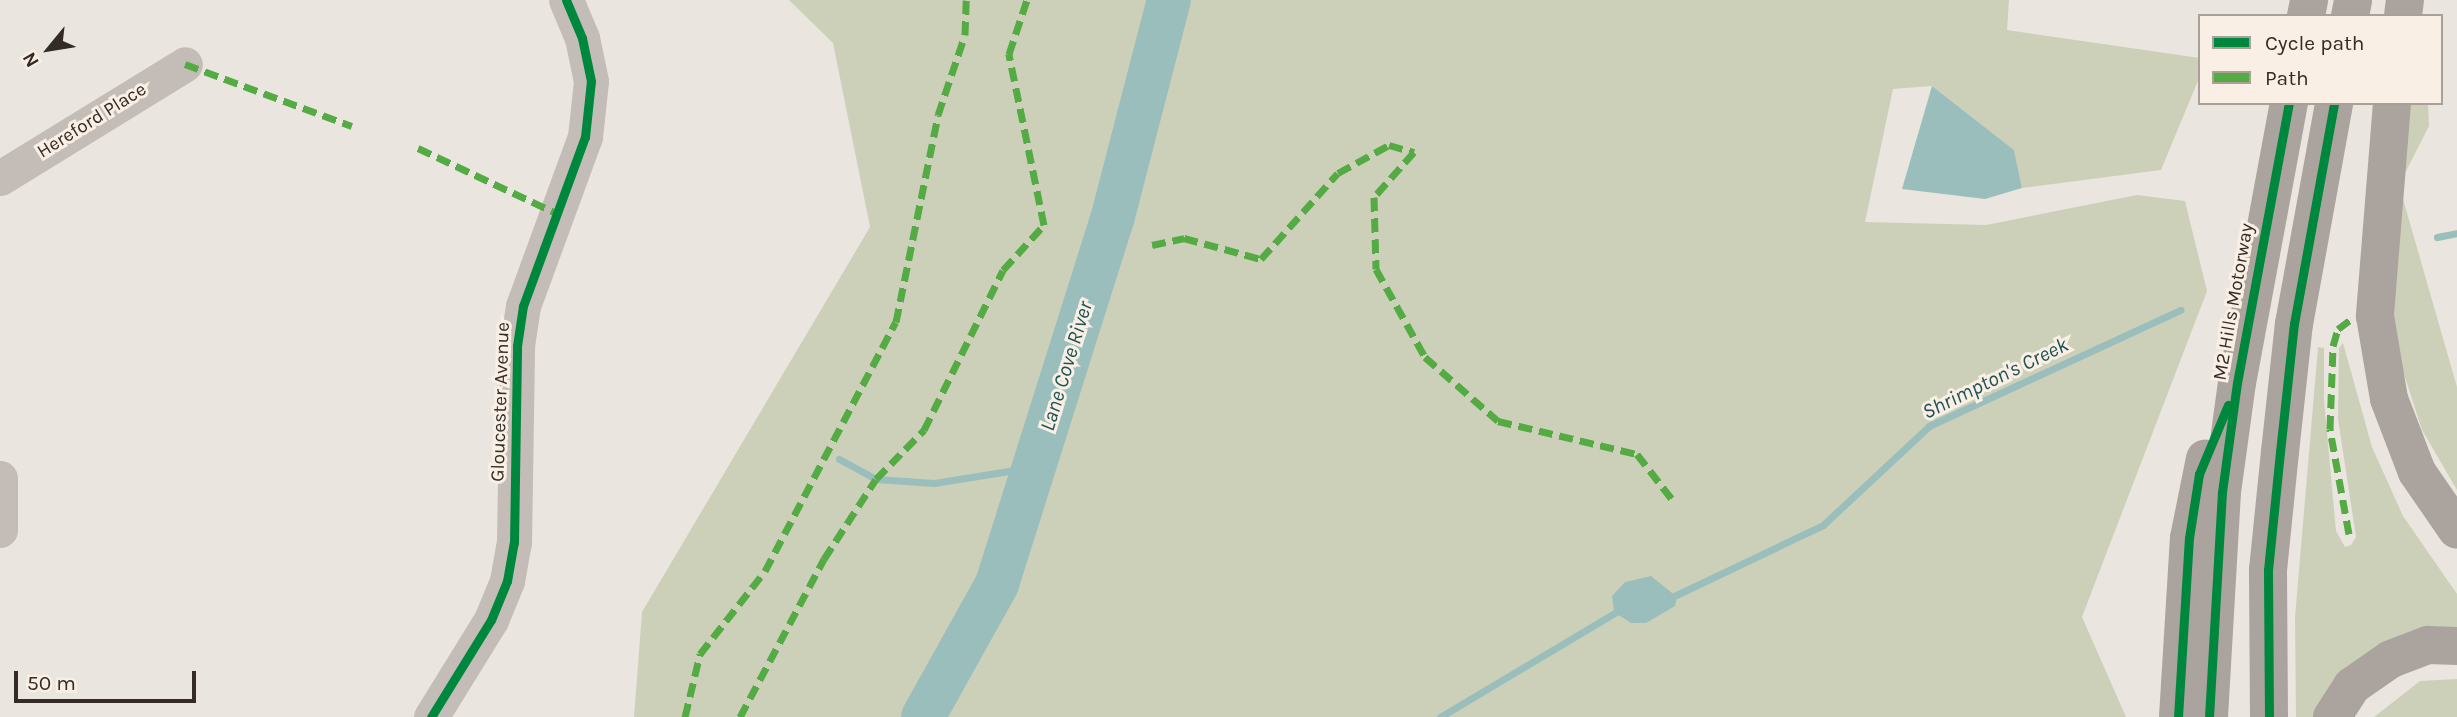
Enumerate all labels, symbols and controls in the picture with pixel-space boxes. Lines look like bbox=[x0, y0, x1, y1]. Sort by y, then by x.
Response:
north arrow bbox=[14, 14, 84, 84]
legend bbox=[2198, 14, 2443, 105]
text: Cycle path bbox=[2265, 31, 2365, 55]
text: N bbox=[18, 48, 44, 71]
text: Path bbox=[2265, 66, 2309, 90]
street label: Hereford Place bbox=[33, 78, 151, 164]
street label: M2 Hills Motorway bbox=[2209, 222, 2259, 382]
water label: Lane Cove River bbox=[1034, 298, 1098, 434]
street label: Gloucester Avenue bbox=[487, 322, 515, 482]
water label: Shrimpton's Creek bbox=[1918, 332, 2072, 424]
scale bar bbox=[18, 658, 200, 702]
text: 50 m bbox=[27, 671, 76, 695]

